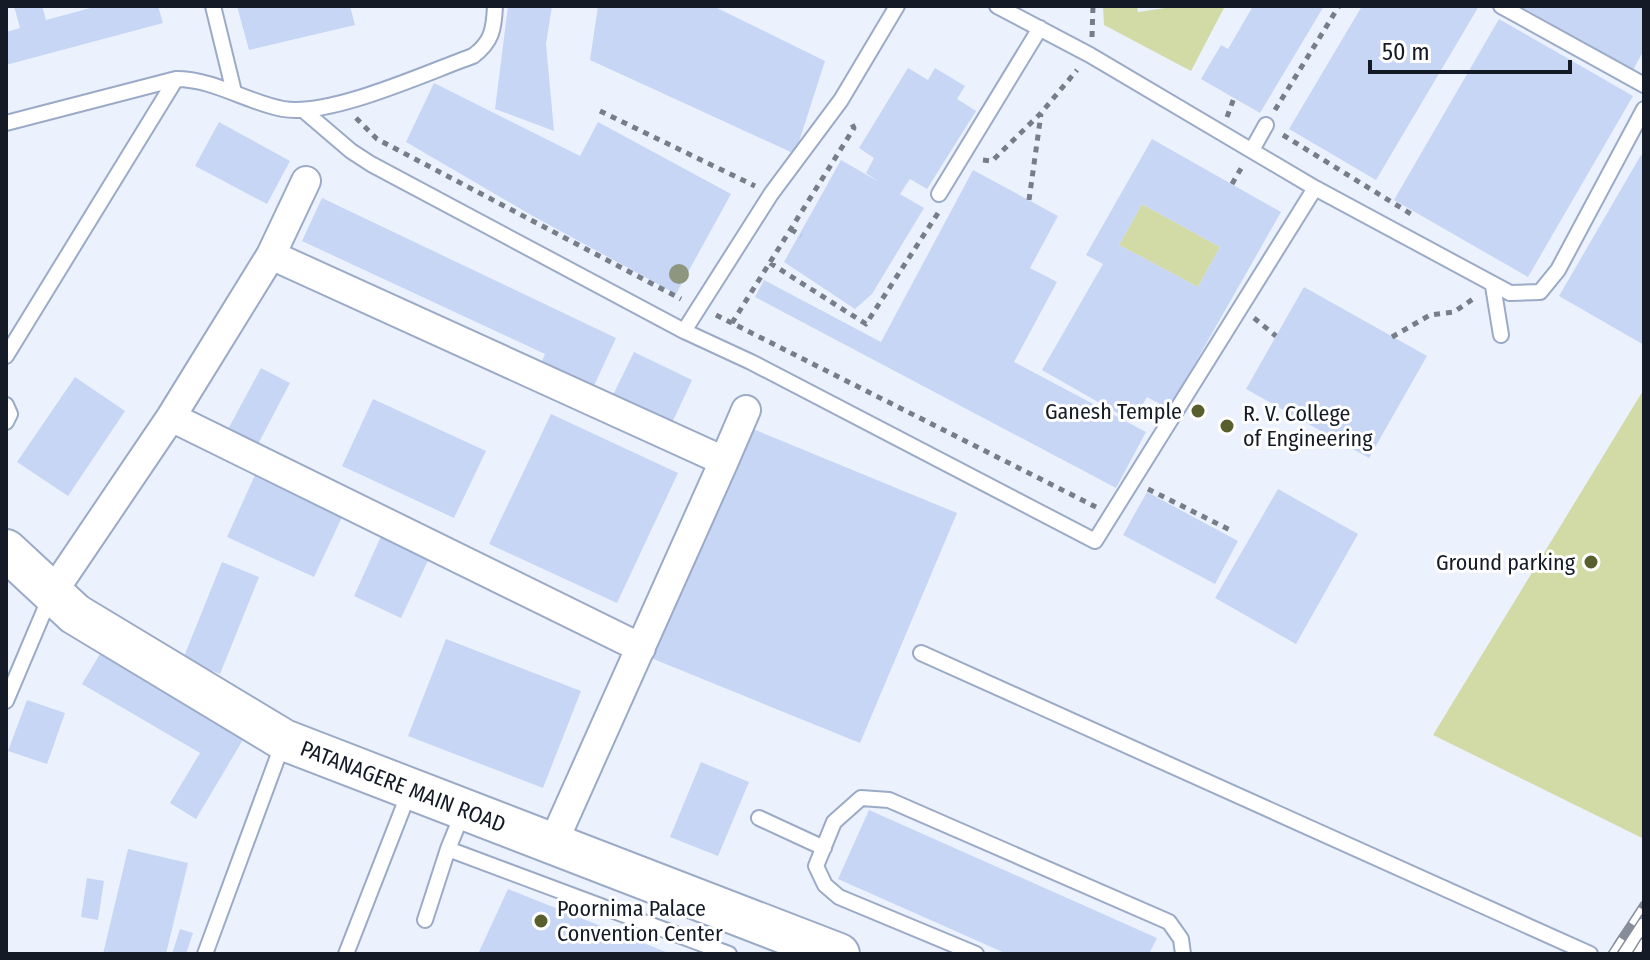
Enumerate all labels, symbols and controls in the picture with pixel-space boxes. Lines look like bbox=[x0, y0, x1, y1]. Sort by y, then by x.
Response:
scale bar bbox=[1370, 24, 1570, 74]
text: 50 m bbox=[1382, 38, 1430, 66]
place label: Ganesh Temple bbox=[1045, 398, 1182, 425]
place label: R. V. College of Engineering bbox=[1243, 400, 1373, 452]
marker: Ganesh Temple bbox=[1189, 402, 1207, 420]
marker: R. V. College of Engineering bbox=[1218, 417, 1236, 435]
place label: Ground parking bbox=[1436, 549, 1576, 576]
marker: Ground parking bbox=[1582, 553, 1600, 571]
street label: PATANAGERE MAIN ROAD bbox=[297, 735, 510, 838]
place label: Poornima Palace Convention Center bbox=[557, 895, 723, 947]
marker: Poornima Palace Convention Center bbox=[532, 912, 550, 930]

